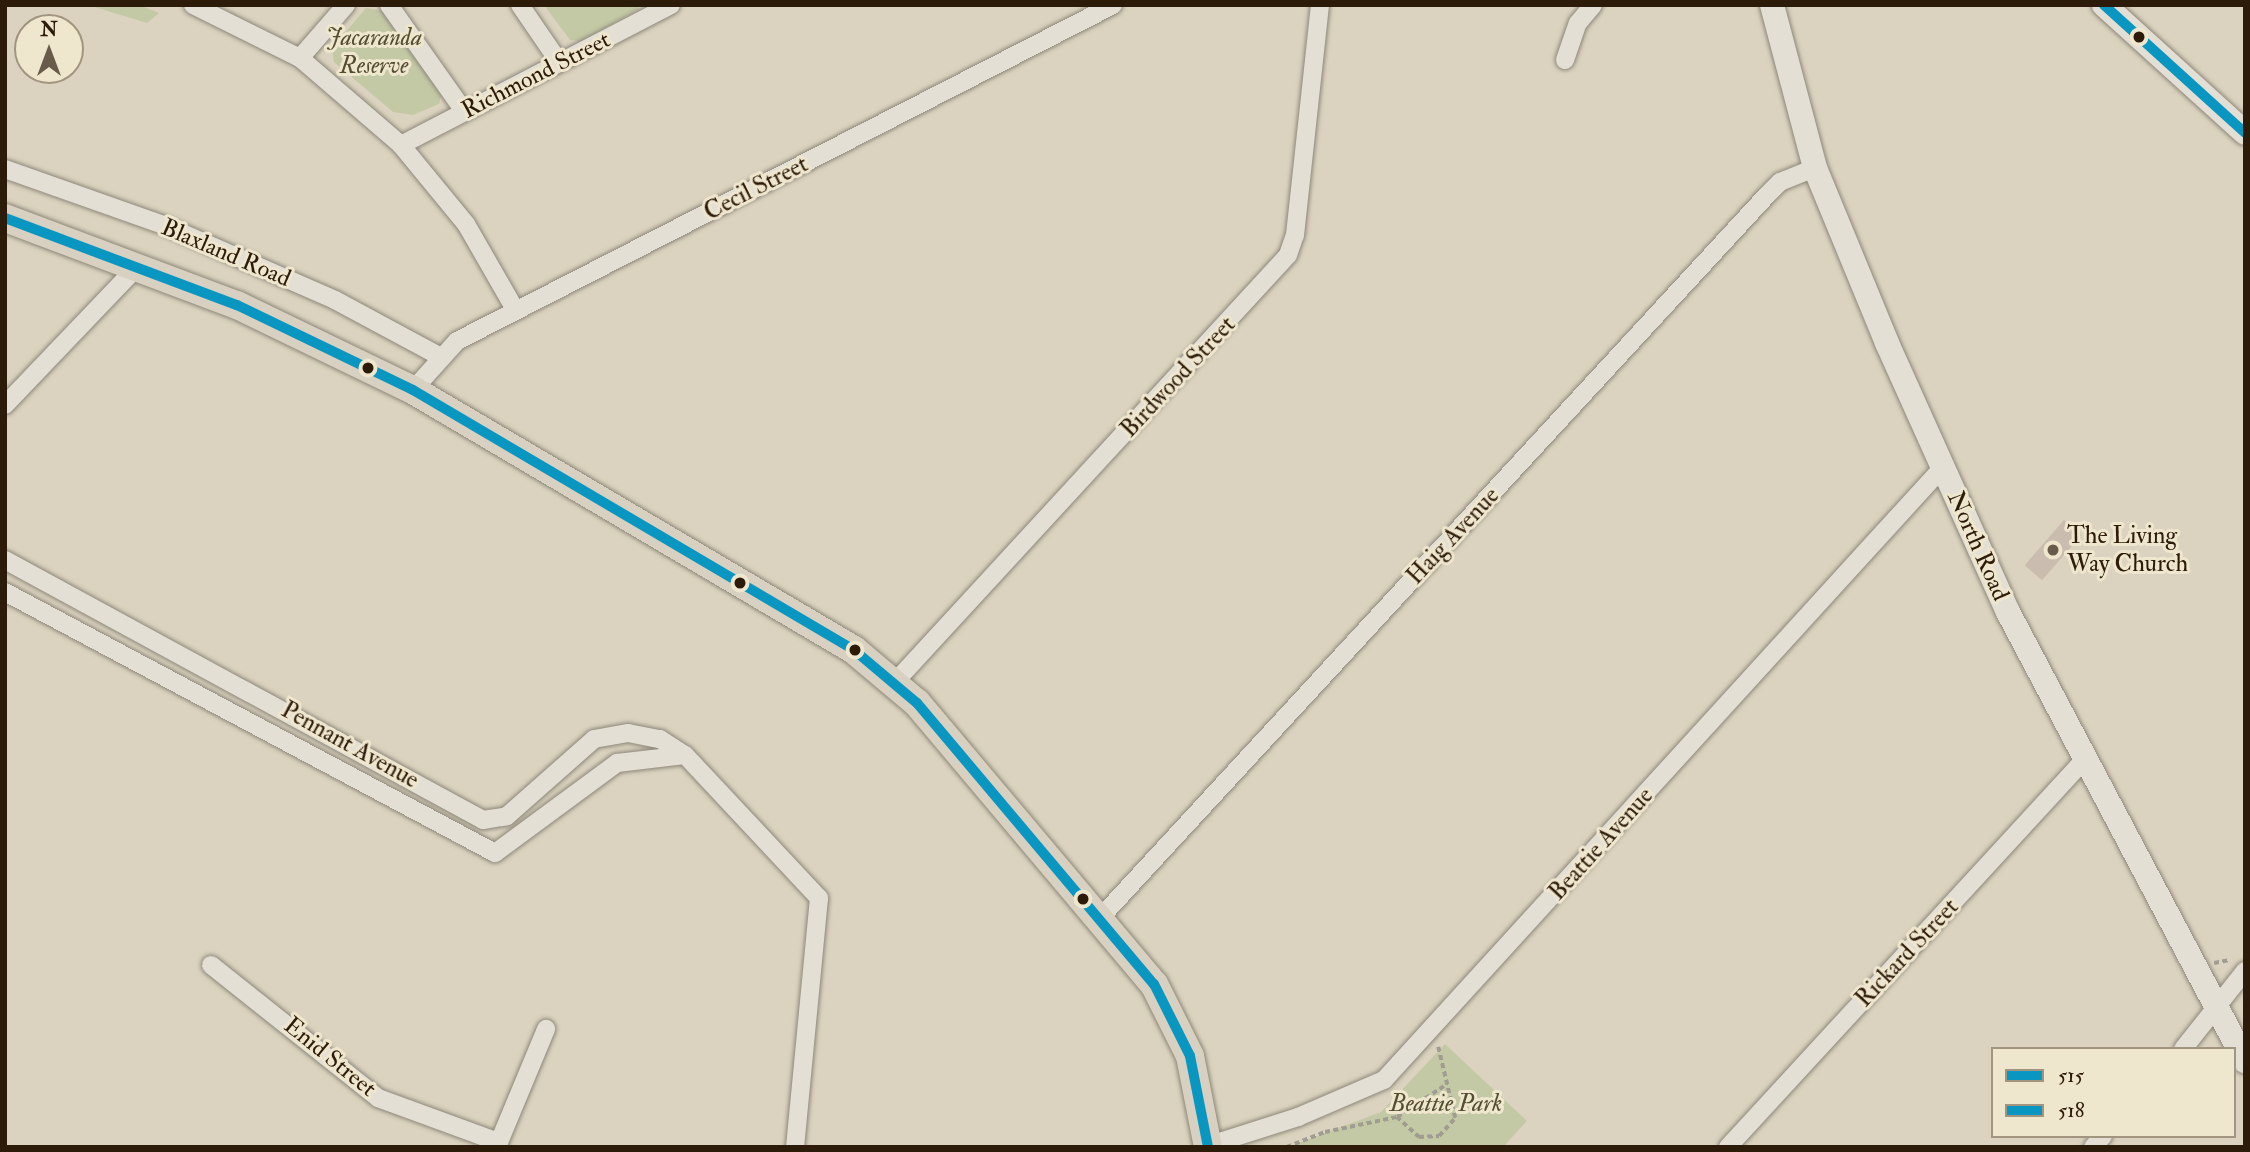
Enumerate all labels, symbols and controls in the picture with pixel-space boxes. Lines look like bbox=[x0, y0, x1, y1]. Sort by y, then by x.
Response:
north arrow bbox=[14, 14, 84, 84]
text: N bbox=[40, 18, 58, 42]
park label: Jacaranda Reserve bbox=[326, 24, 422, 80]
street label: Richmond Street bbox=[457, 25, 615, 125]
unlabelled marker bbox=[2132, 30, 2146, 44]
street label: Cecil Street bbox=[699, 150, 813, 226]
street label: Blaxland Road bbox=[157, 213, 295, 293]
street label: Birdwood Street bbox=[1115, 311, 1241, 443]
unlabelled marker bbox=[361, 361, 375, 375]
street label: Haig Avenue bbox=[1401, 481, 1505, 591]
street label: North Road bbox=[1941, 487, 2015, 605]
place label: The Living Way Church bbox=[2067, 522, 2188, 578]
marker: The Living Way Church bbox=[2045, 542, 2061, 558]
unlabelled marker bbox=[733, 576, 747, 590]
unlabelled marker bbox=[848, 643, 862, 657]
street label: Pennant Avenue bbox=[276, 695, 424, 795]
street label: Beattie Avenue bbox=[1543, 782, 1659, 906]
unlabelled marker bbox=[1076, 892, 1090, 906]
street label: Rickard Street bbox=[1849, 893, 1965, 1013]
street label: Enid Street bbox=[278, 1011, 382, 1103]
legend bbox=[1991, 1047, 2236, 1138]
text: 515 bbox=[2058, 1062, 2084, 1089]
park label: Beattie Park bbox=[1390, 1090, 1502, 1118]
text: 518 bbox=[2058, 1097, 2085, 1124]

